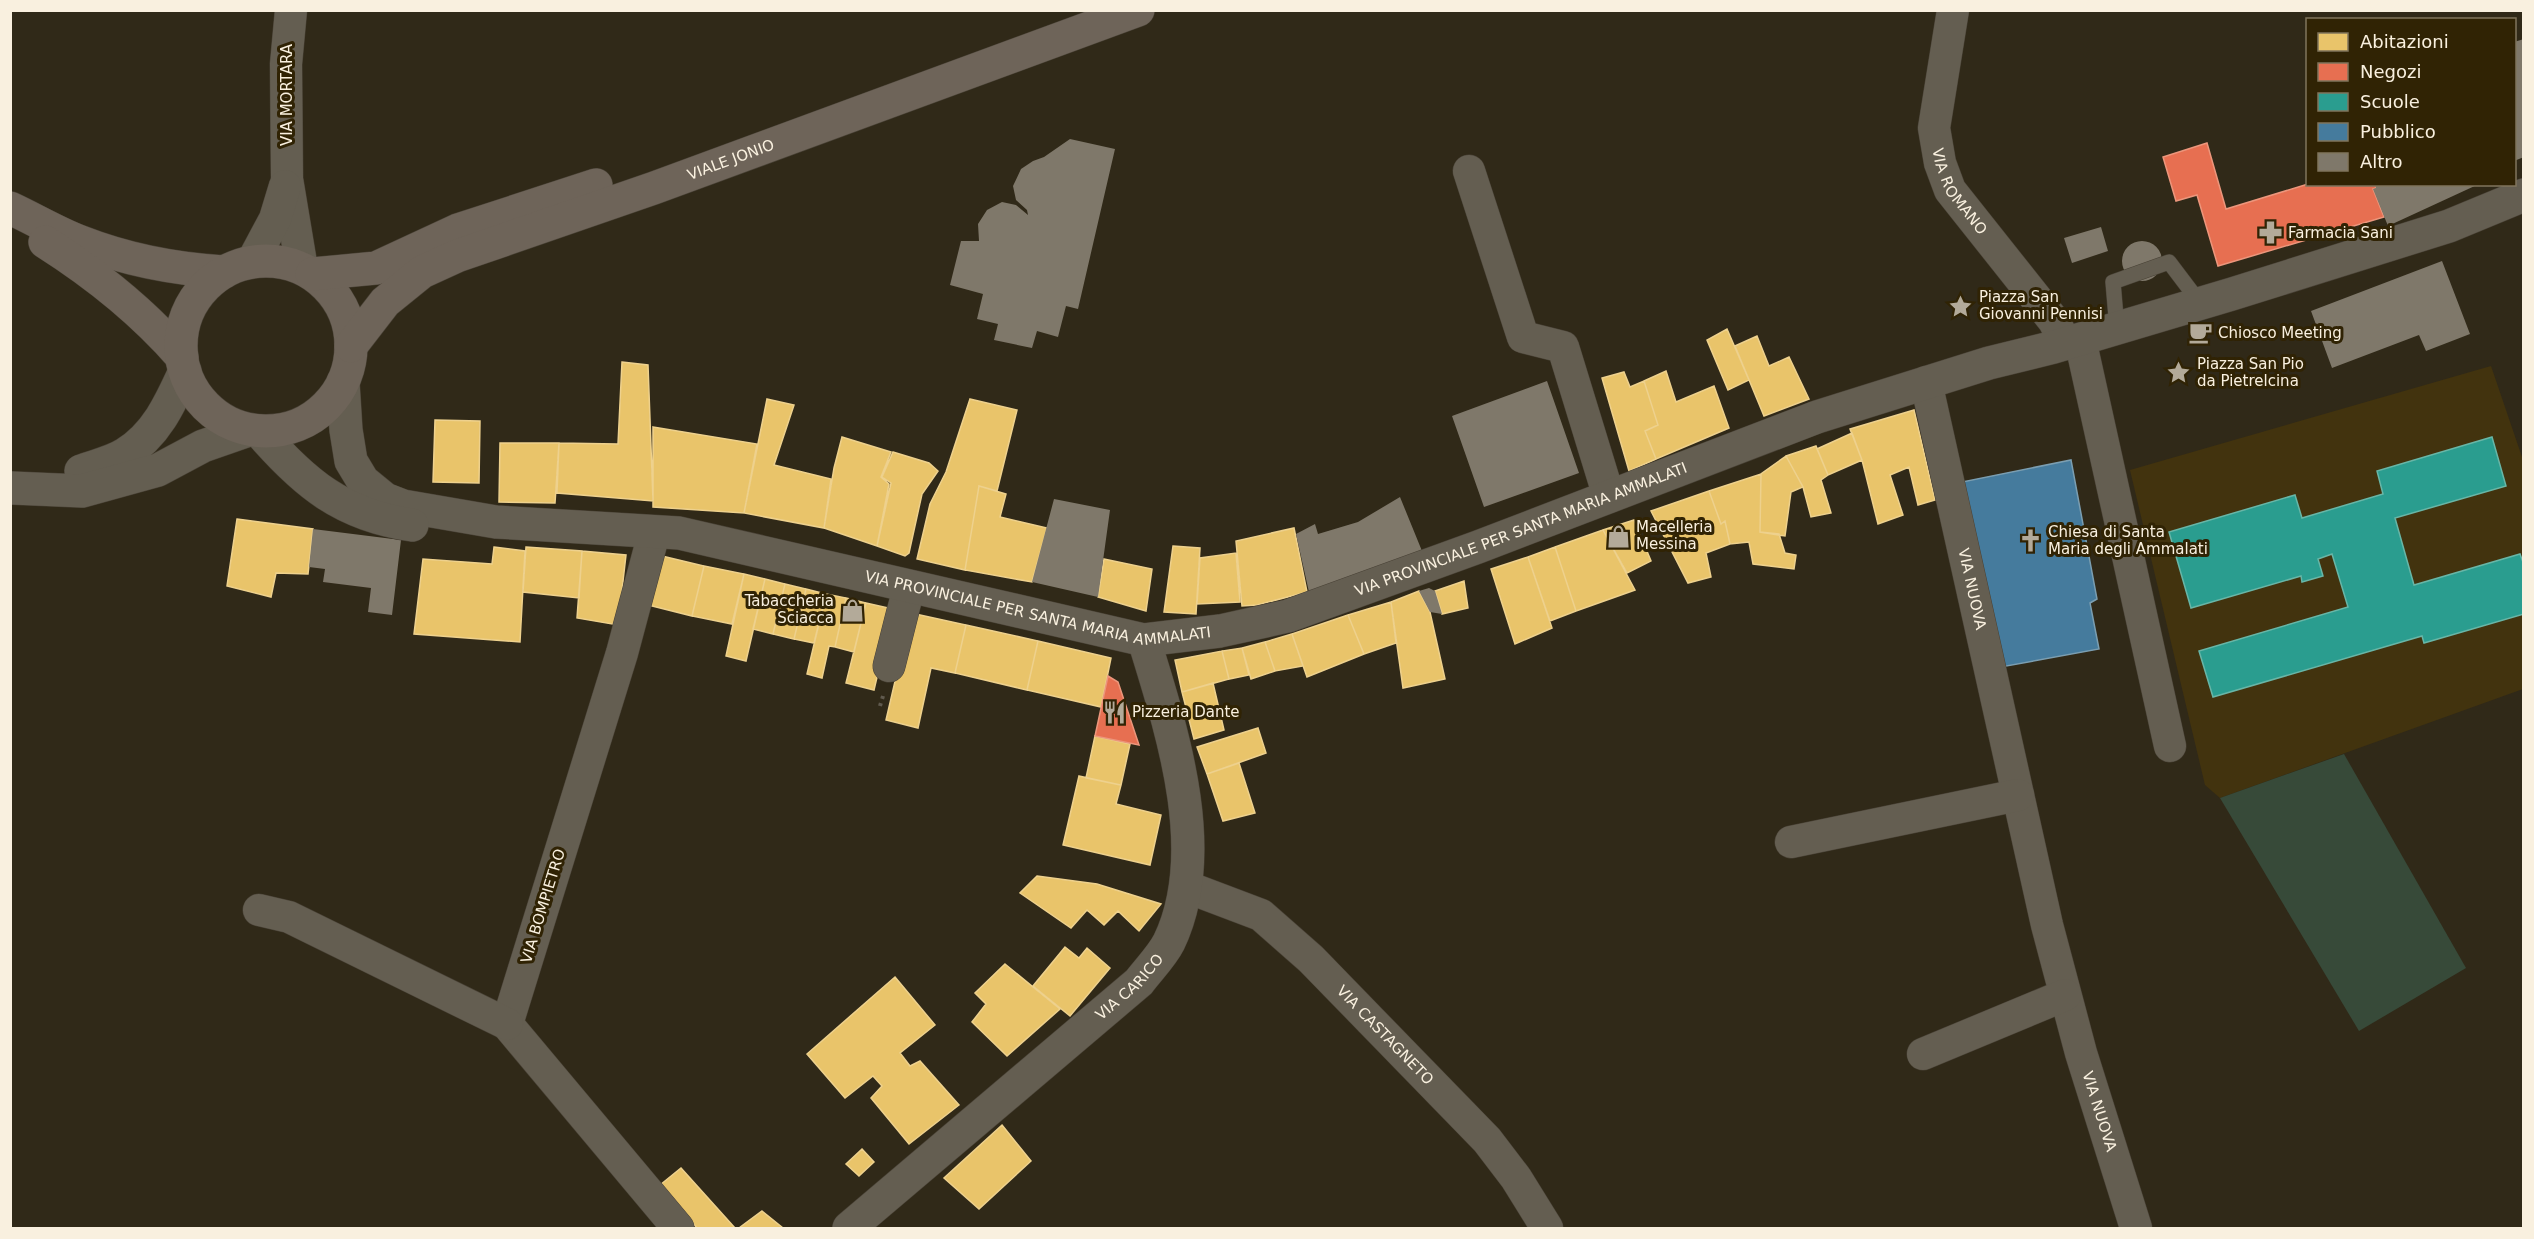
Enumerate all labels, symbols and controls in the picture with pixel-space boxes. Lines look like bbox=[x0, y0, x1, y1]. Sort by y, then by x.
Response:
legend bbox=[2306, 18, 2516, 186]
text: Abitazioni bbox=[2360, 31, 2449, 52]
street label: VIA MORTARA bbox=[278, 43, 296, 146]
text: Negozi bbox=[2360, 61, 2421, 82]
text: Scuole bbox=[2360, 91, 2420, 112]
text: Pubblico bbox=[2360, 121, 2436, 142]
street label: VIALE JONIO bbox=[685, 136, 777, 184]
street label: VIA ROMANO bbox=[1929, 147, 1991, 238]
text: Altro bbox=[2360, 151, 2402, 172]
pharmacy icon: Farmacia Sani bbox=[2257, 220, 2283, 246]
place label: Farmacia Sani bbox=[2288, 224, 2393, 242]
place label: Piazza San Giovanni Pennisi bbox=[1979, 288, 2103, 323]
place icon: Piazza San Giovanni Pennisi bbox=[1948, 293, 1974, 319]
cafe icon: Chiosco Meeting bbox=[2187, 320, 2213, 346]
place label: Chiosco Meeting bbox=[2218, 324, 2342, 342]
place label: Piazza San Pio da Pietrelcina bbox=[2197, 355, 2304, 390]
place icon: Piazza San Pio da Pietrelcina bbox=[2166, 360, 2192, 386]
street label: VIA PROVINCIALE PER SANTA MARIA AMMALATI bbox=[1352, 459, 1690, 600]
place label: Macelleria Messina bbox=[1636, 518, 1713, 553]
shop icon: Macelleria Messina bbox=[1605, 523, 1631, 549]
place label: Chiesa di Santa Maria degli Ammalati bbox=[2048, 523, 2208, 558]
church icon: Chiesa di Santa Maria degli Ammalati bbox=[2017, 528, 2043, 554]
street label: VIA NUOVA bbox=[1954, 546, 1990, 632]
street label: VIA PROVINCIALE PER SANTA MARIA AMMALATI bbox=[863, 567, 1212, 649]
place label: Tabaccheria Sciacca bbox=[744, 592, 834, 627]
shop icon: Tabaccheria Sciacca bbox=[839, 597, 865, 623]
restaurant icon: Pizzeria Dante bbox=[1101, 699, 1127, 725]
place label: Pizzeria Dante bbox=[1132, 703, 1240, 721]
street label: VIA BOMPIETRO bbox=[517, 847, 569, 965]
street label: VIA CARICO bbox=[1092, 950, 1167, 1024]
street label: VIA CASTAGNETO bbox=[1333, 982, 1437, 1089]
street label: VIA NUOVA bbox=[2078, 1069, 2121, 1154]

